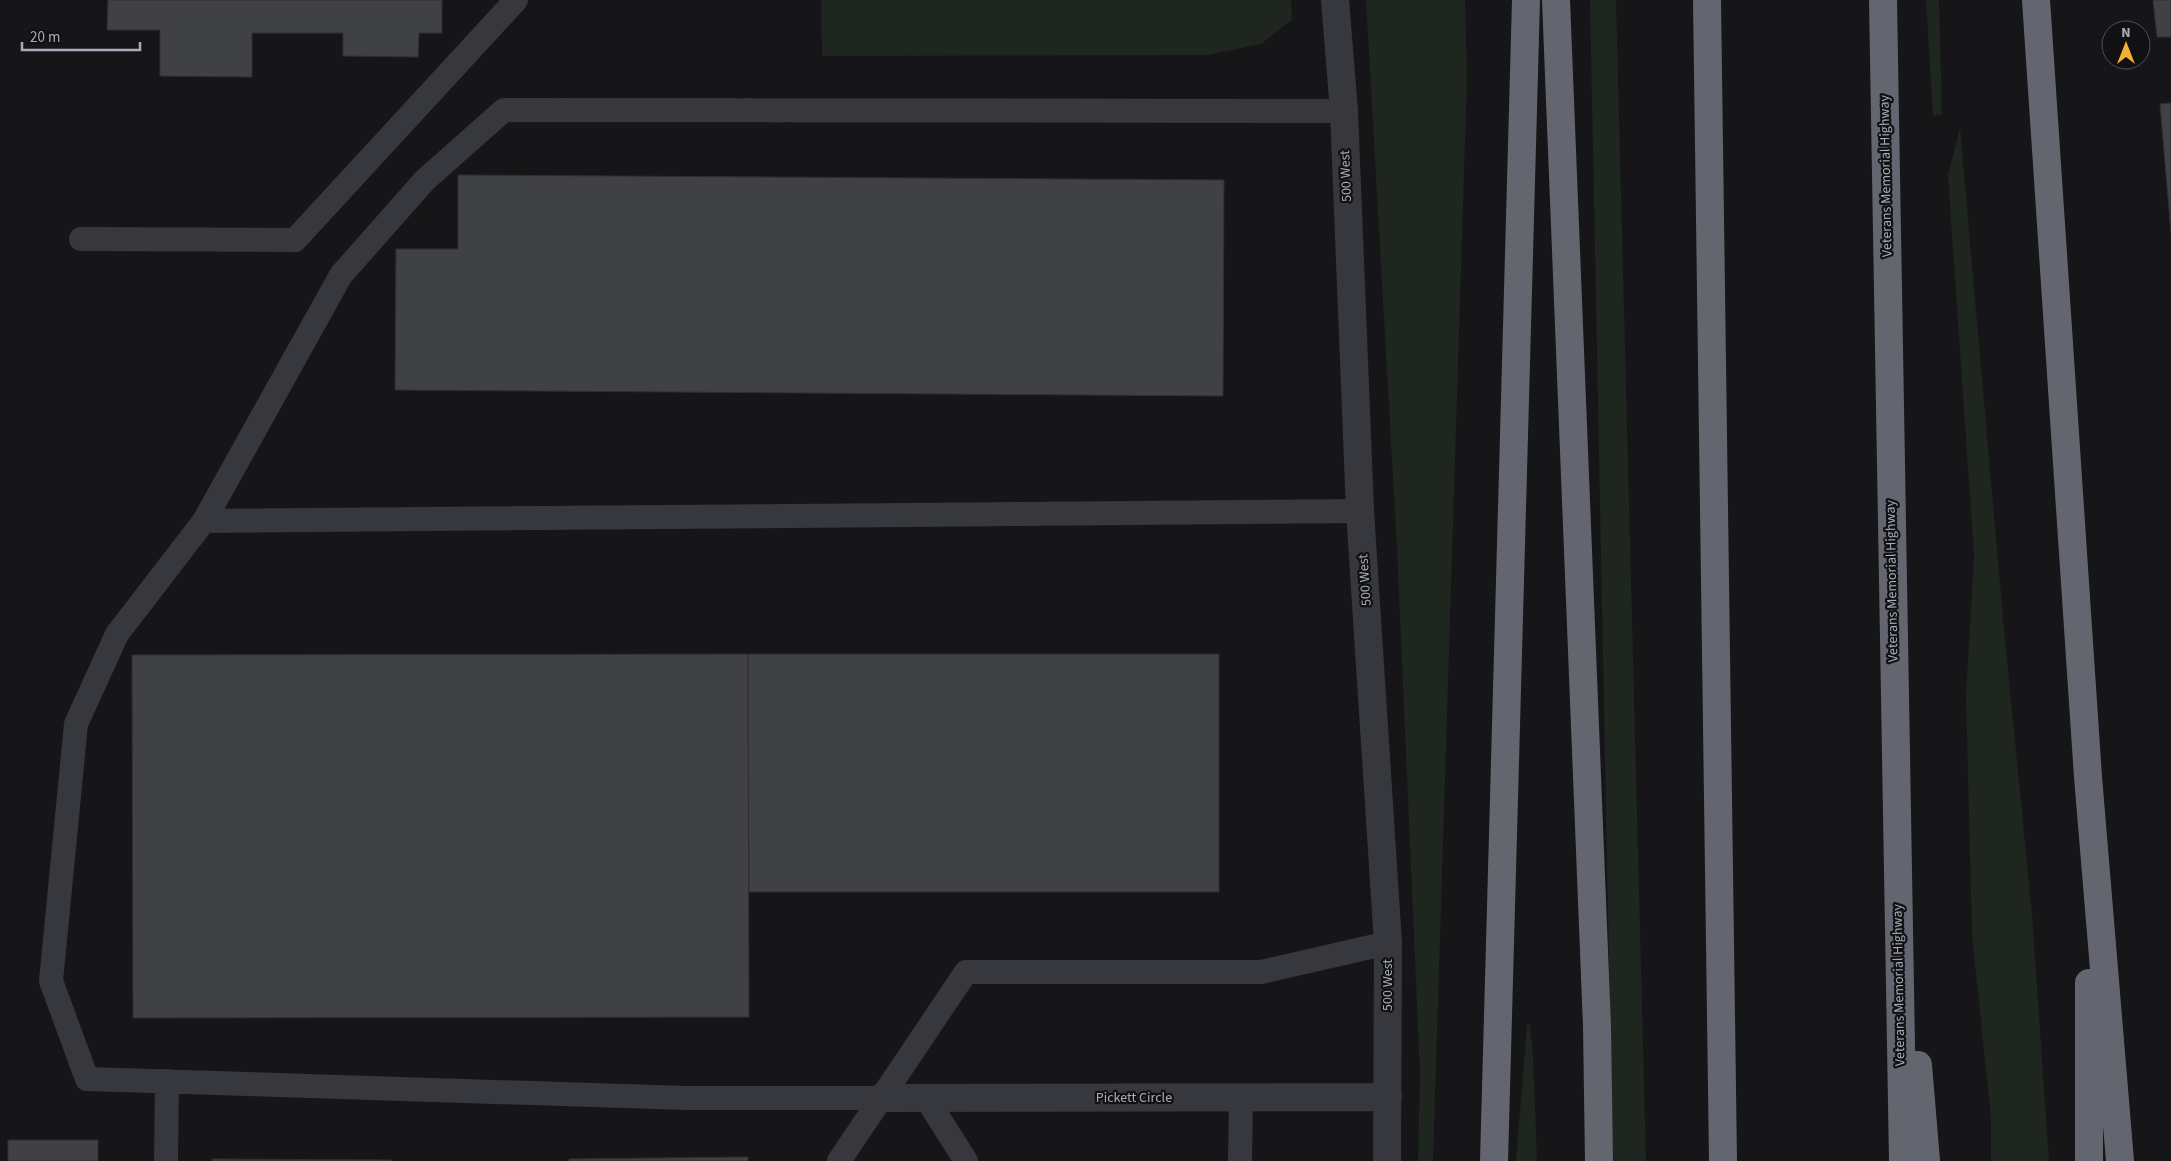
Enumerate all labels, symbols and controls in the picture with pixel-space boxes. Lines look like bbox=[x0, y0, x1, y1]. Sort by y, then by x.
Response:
scale bar bbox=[22, 20, 140, 52]
north arrow bbox=[2101, 20, 2151, 70]
text: N bbox=[2121, 23, 2131, 43]
text: 20 m bbox=[30, 27, 60, 48]
street label: Veterans Memorial Highway bbox=[1875, 94, 1897, 257]
street label: 500 West bbox=[1335, 149, 1357, 202]
street label: Veterans Memorial Highway bbox=[1881, 499, 1903, 662]
street label: 500 West bbox=[1353, 553, 1377, 607]
street label: Veterans Memorial Highway bbox=[1888, 903, 1910, 1066]
street label: 500 West bbox=[1378, 959, 1398, 1011]
street label: Pickett Circle bbox=[1096, 1088, 1172, 1108]

